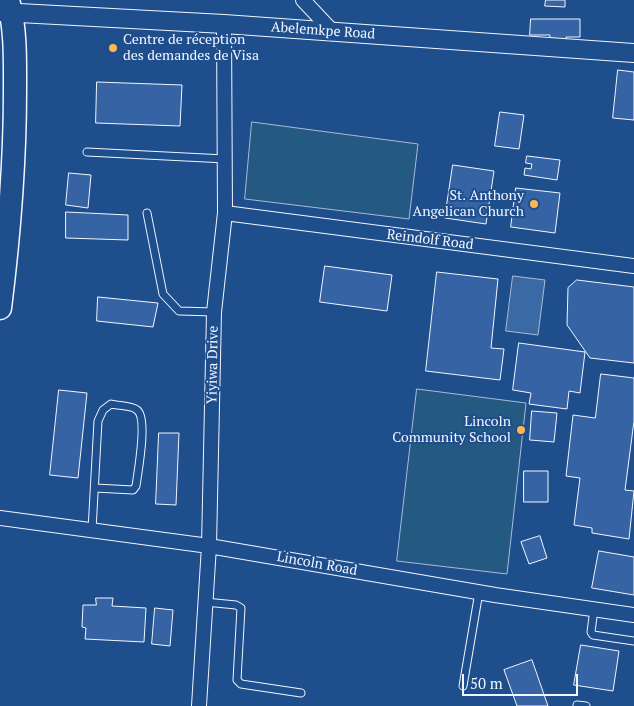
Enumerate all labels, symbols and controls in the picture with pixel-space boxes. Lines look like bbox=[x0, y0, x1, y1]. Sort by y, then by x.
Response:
street label: Abelemkpe Road bbox=[270, 19, 376, 43]
place label: Centre de réception des demandes de Visa bbox=[123, 32, 259, 64]
marker: Centre de réception des demandes de Visa bbox=[107, 42, 119, 54]
place label: St. Anthony Angelican Church bbox=[413, 188, 524, 220]
marker: St. Anthony Angelican Church bbox=[528, 198, 540, 210]
street label: Reindolf Road bbox=[386, 226, 474, 254]
street label: Yiyiwa Drive bbox=[204, 326, 222, 404]
place label: Lincoln Community School bbox=[392, 414, 511, 447]
marker: Lincoln Community School bbox=[515, 424, 527, 436]
street label: Lincoln Road bbox=[275, 549, 359, 579]
scale bar bbox=[464, 664, 580, 696]
text: 50 m bbox=[470, 673, 503, 693]

